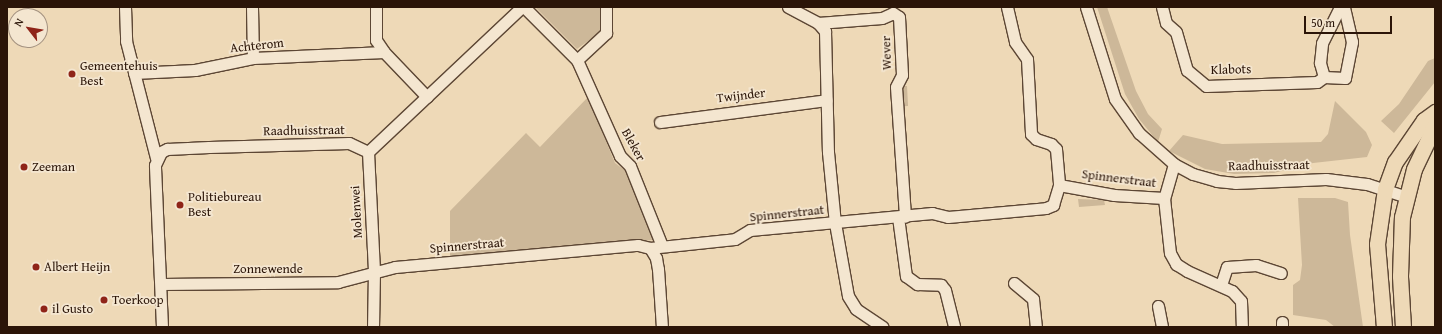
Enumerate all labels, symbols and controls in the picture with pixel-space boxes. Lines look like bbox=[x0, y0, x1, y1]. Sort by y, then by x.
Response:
north arrow bbox=[8, 8, 48, 48]
scale bar bbox=[1306, 8, 1394, 34]
text: 50 m bbox=[1311, 14, 1335, 31]
text: N bbox=[10, 15, 27, 30]
street label: Achterom bbox=[229, 35, 285, 57]
street label: Wever bbox=[879, 36, 895, 70]
place label: Gemeentehuis Best bbox=[80, 59, 158, 90]
street label: Klabots bbox=[1211, 62, 1251, 78]
marker: Gemeentehuis Best bbox=[67, 69, 77, 79]
street label: Twijnder bbox=[716, 85, 766, 107]
street label: Raadhuisstraat bbox=[263, 122, 345, 140]
street label: Bleker bbox=[618, 126, 648, 164]
street label: Raadhuisstraat bbox=[1228, 157, 1310, 175]
place label: Zeeman bbox=[32, 159, 75, 175]
marker: Zeeman bbox=[19, 162, 29, 172]
street label: Spinnerstraat bbox=[1081, 167, 1157, 191]
street label: Molenwei bbox=[348, 185, 366, 239]
place label: Politiebureau Best bbox=[188, 190, 261, 221]
marker: Politiebureau Best bbox=[175, 200, 185, 210]
street label: Spinnerstraat bbox=[749, 202, 825, 226]
street label: Spinnerstraat bbox=[429, 235, 505, 257]
place label: Albert Heijn bbox=[44, 259, 110, 275]
street label: Zonnewende bbox=[233, 261, 303, 277]
marker: Albert Heijn bbox=[31, 262, 41, 272]
place label: Toerkoop bbox=[112, 292, 163, 308]
marker: Toerkoop bbox=[99, 295, 109, 305]
place label: il Gusto bbox=[52, 301, 93, 317]
marker: il Gusto bbox=[39, 304, 49, 314]

